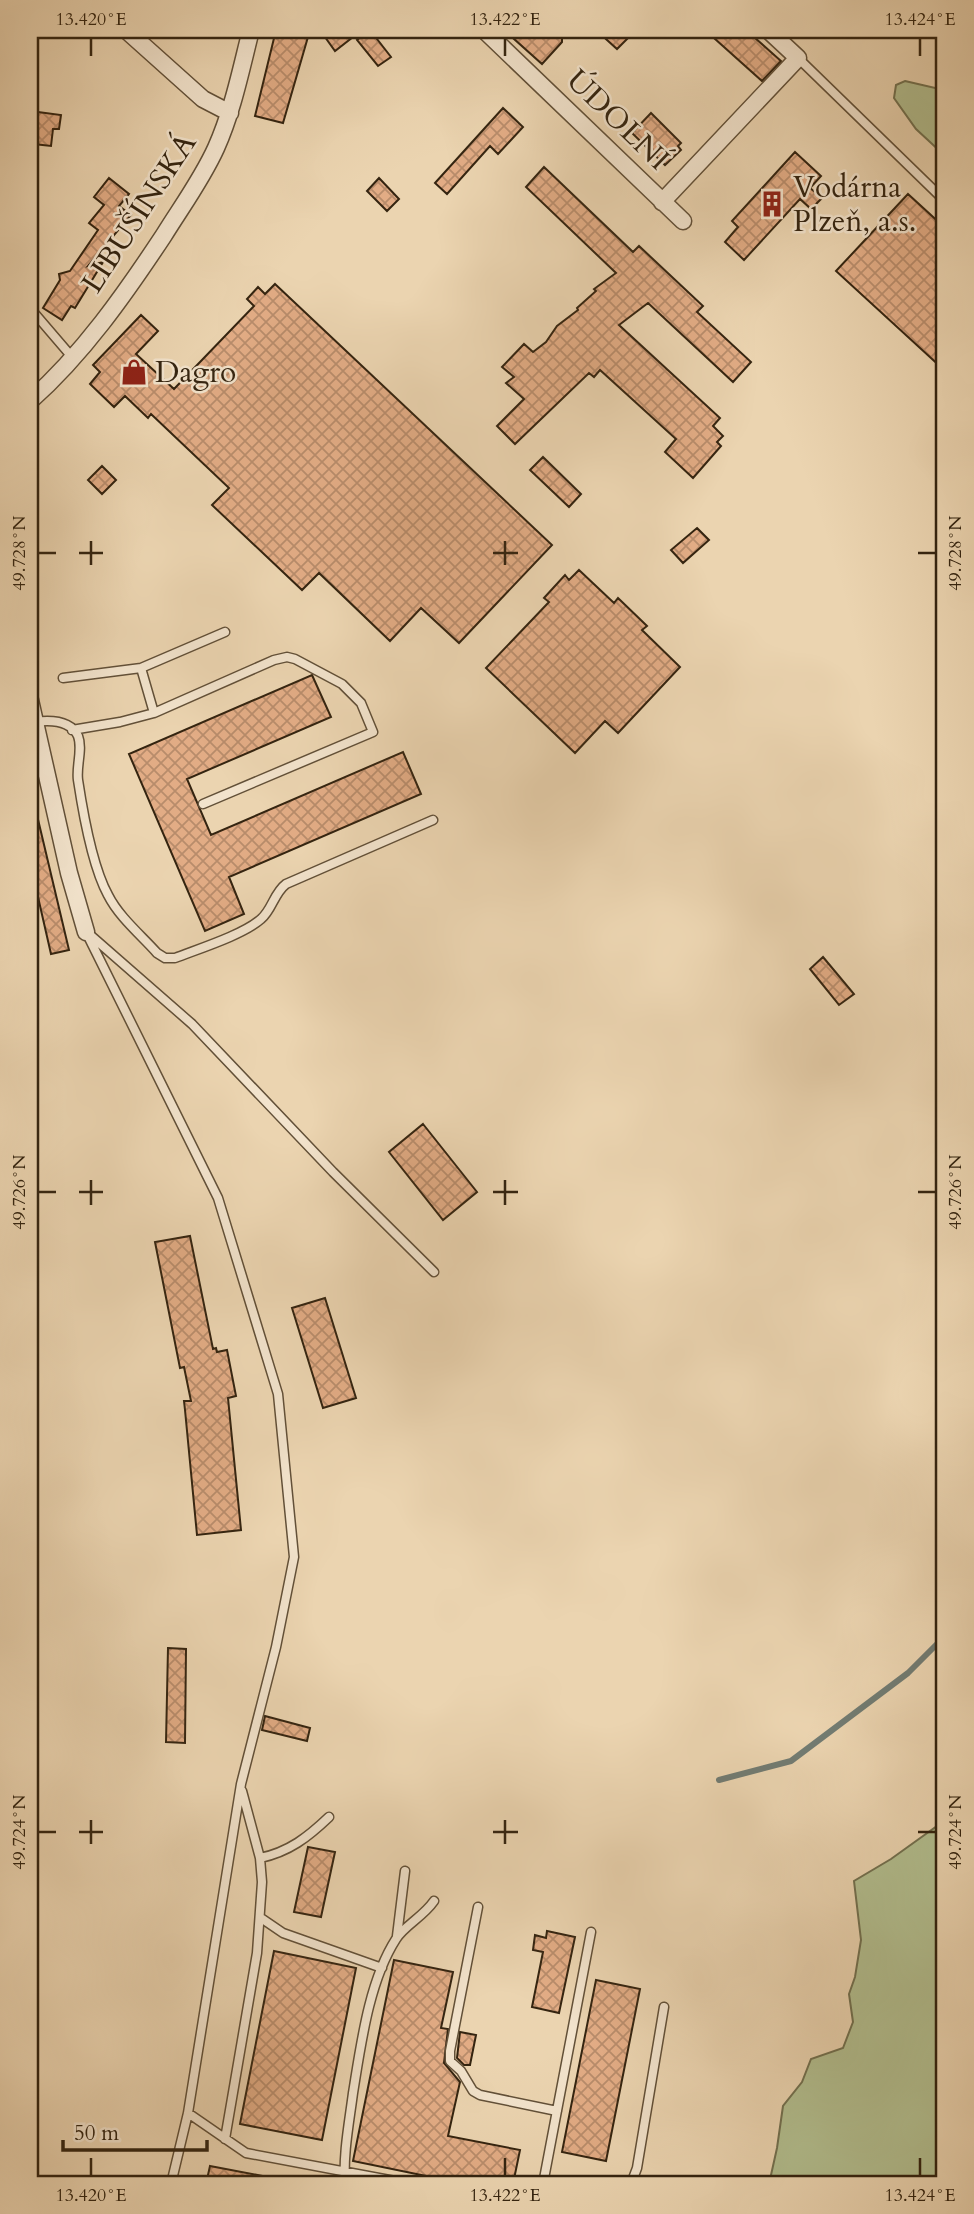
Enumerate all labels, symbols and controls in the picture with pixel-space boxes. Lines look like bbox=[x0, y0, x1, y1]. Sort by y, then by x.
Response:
text: 13.420°E bbox=[56, 7, 127, 32]
text: 13.422°E bbox=[470, 7, 541, 32]
text: 13.424°E bbox=[885, 7, 956, 32]
street label: ÚDOLNÍ bbox=[557, 61, 679, 179]
street label: LIBUŠÍNSKÁ bbox=[72, 125, 206, 301]
place label: Vodárna Plzeň, a.s. bbox=[793, 167, 916, 242]
building icon: Vodárna Plzeň, a.s. bbox=[757, 189, 787, 219]
place label: Dagro bbox=[155, 352, 236, 393]
shop icon: Dagro bbox=[119, 357, 149, 387]
text: 49.728°N bbox=[7, 515, 32, 591]
text: 49.728°N bbox=[943, 515, 968, 591]
text: 49.726°N bbox=[7, 1154, 32, 1230]
text: 49.726°N bbox=[943, 1154, 968, 1230]
text: 49.724°N bbox=[7, 1794, 32, 1870]
text: 49.724°N bbox=[943, 1794, 968, 1870]
scale bar bbox=[63, 2109, 206, 2153]
text: 50 m bbox=[74, 2119, 119, 2148]
text: 13.420°E bbox=[56, 2183, 127, 2208]
text: 13.422°E bbox=[470, 2183, 541, 2208]
text: 13.424°E bbox=[885, 2183, 956, 2208]

